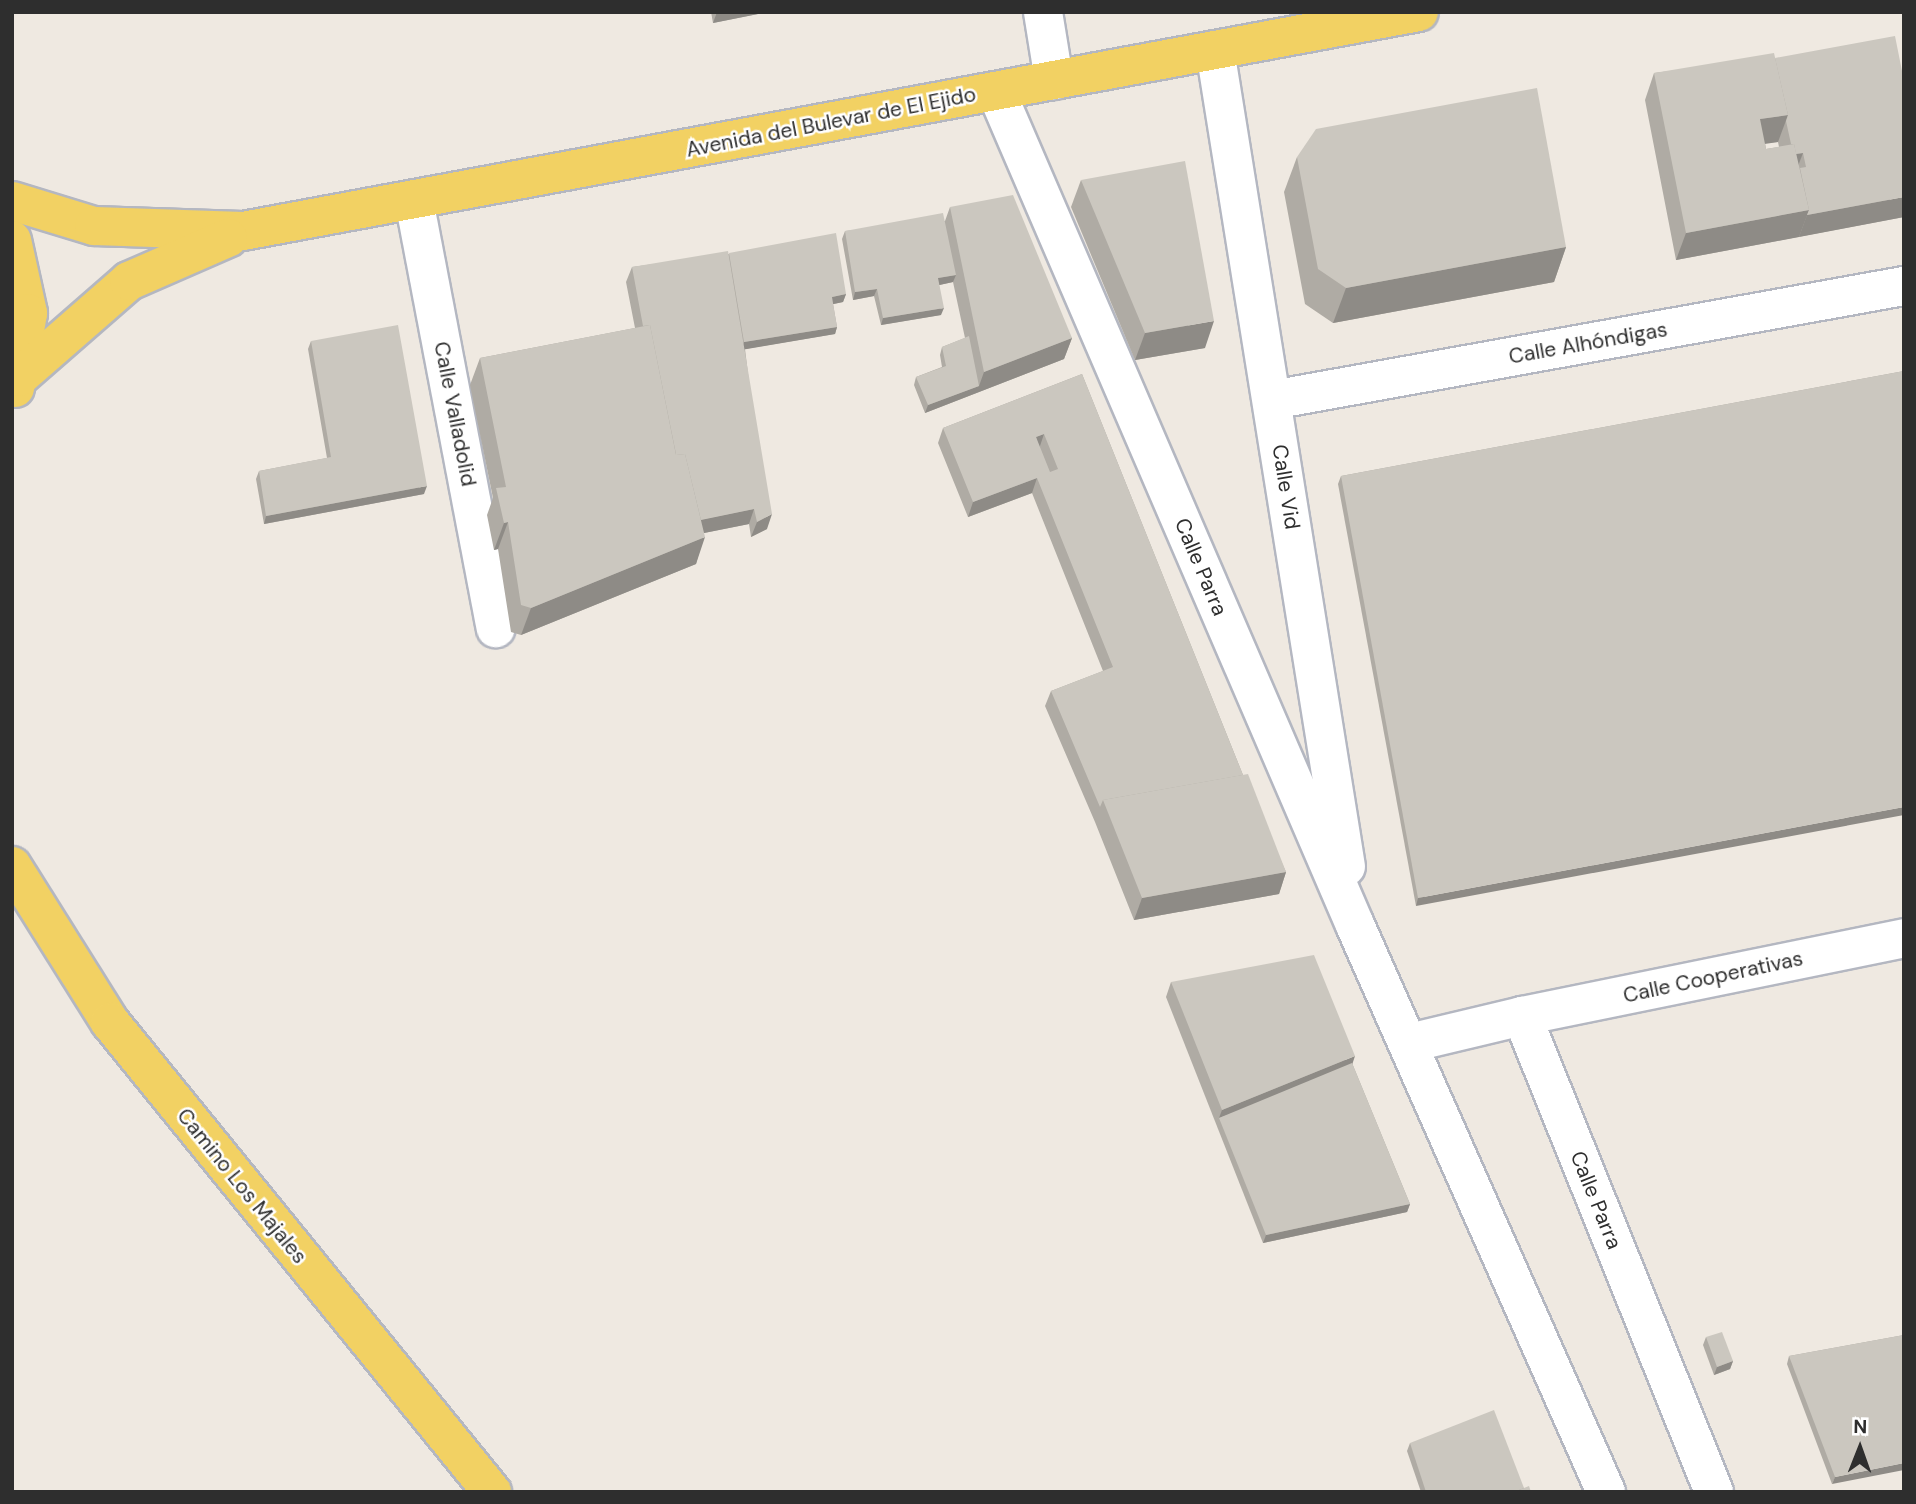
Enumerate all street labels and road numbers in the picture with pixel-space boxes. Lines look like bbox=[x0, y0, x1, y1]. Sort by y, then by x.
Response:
street label: Avenida del Bulevar de El Ejido bbox=[684, 82, 978, 162]
street label: Calle Alhóndigas bbox=[1507, 317, 1669, 369]
street label: Calle Valladolid bbox=[429, 339, 481, 489]
street label: Calle Vid bbox=[1267, 443, 1305, 531]
street label: Calle Parra bbox=[1169, 514, 1233, 620]
street label: Calle Cooperativas bbox=[1621, 946, 1805, 1008]
street label: Camino Los Majales bbox=[172, 1103, 312, 1269]
street label: Calle Parra bbox=[1565, 1147, 1627, 1253]

